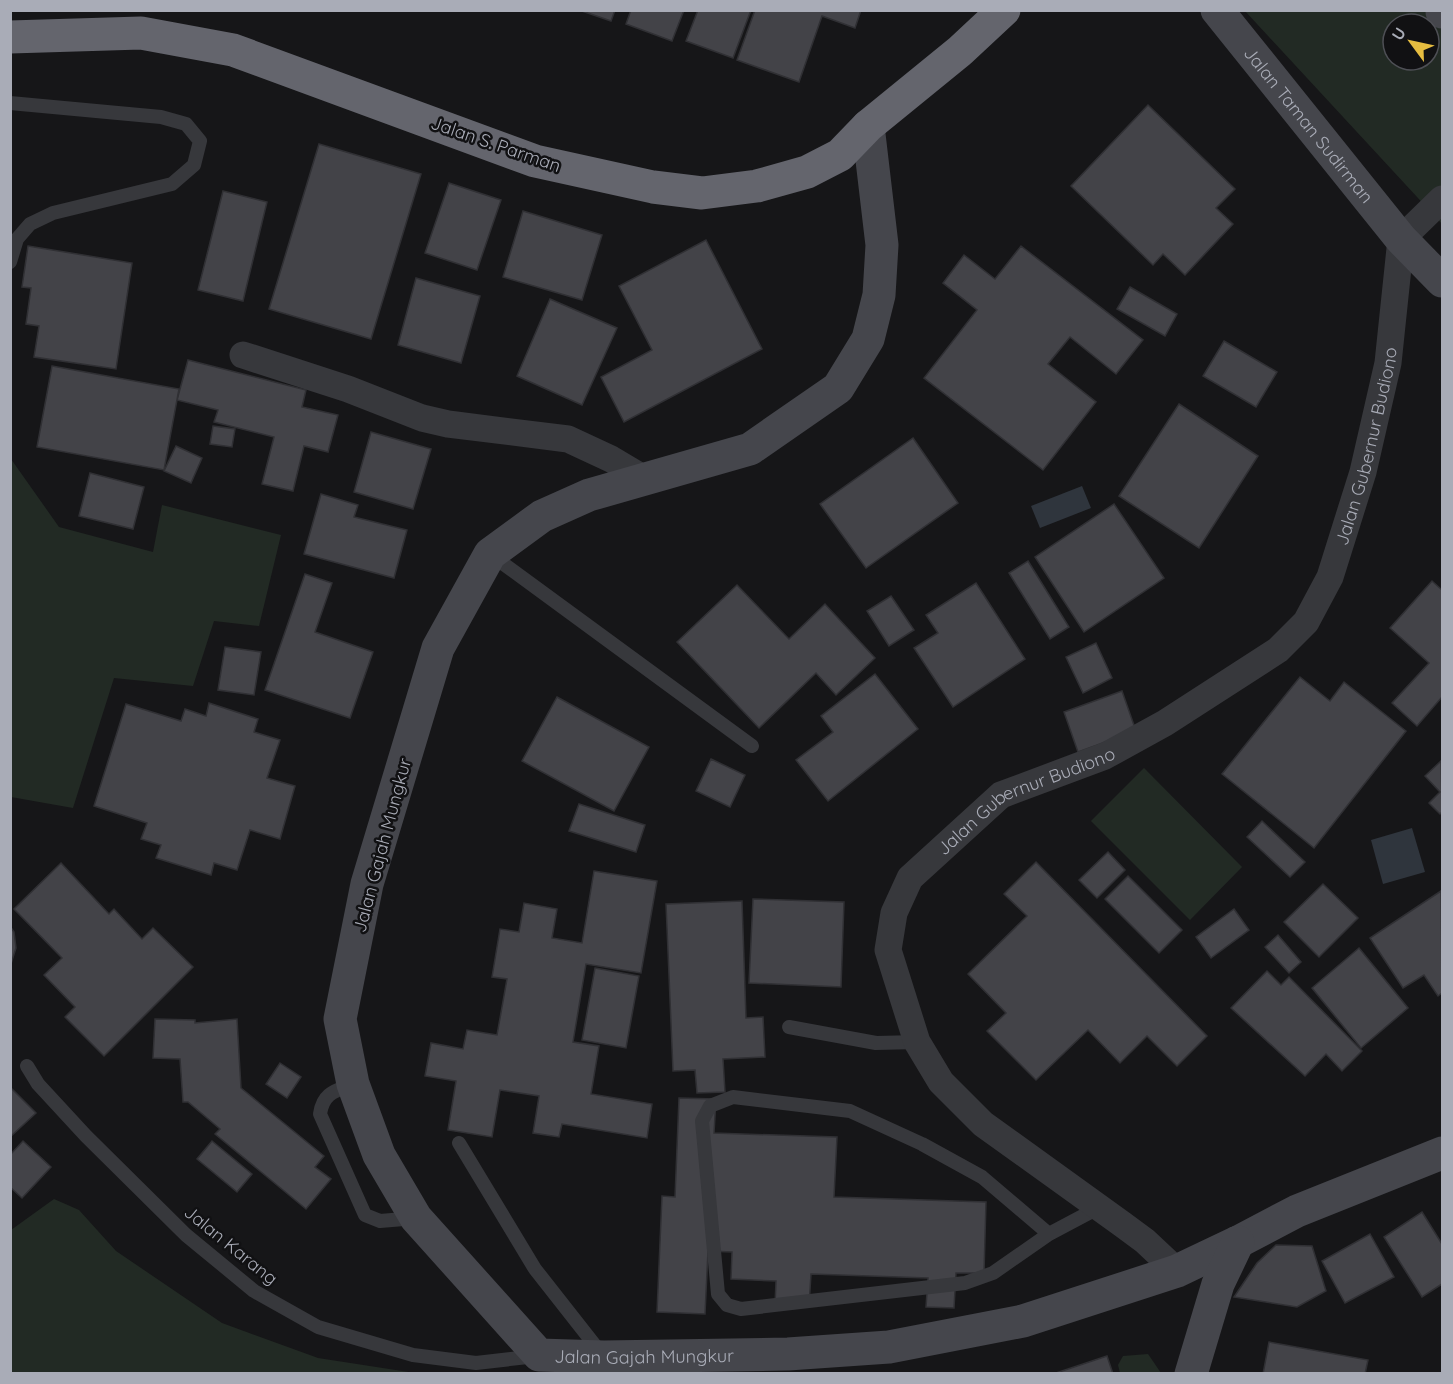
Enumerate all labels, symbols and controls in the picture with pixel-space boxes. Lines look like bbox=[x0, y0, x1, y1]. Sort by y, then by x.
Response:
north arrow bbox=[1381, 12, 1441, 72]
text: U bbox=[1387, 24, 1410, 44]
street label: Jalan Taman Sudirman bbox=[1239, 42, 1379, 207]
street label: Jalan S. Parman bbox=[428, 111, 564, 177]
street label: Jalan Gubernur Budiono bbox=[1329, 346, 1401, 548]
street label: Jalan Gubernur Budiono bbox=[932, 741, 1119, 860]
street label: Jalan Gajah Mungkur bbox=[348, 755, 416, 935]
street label: Jalan Karang bbox=[180, 1200, 282, 1290]
street label: Jalan Gajah Mungkur bbox=[554, 1343, 734, 1369]

